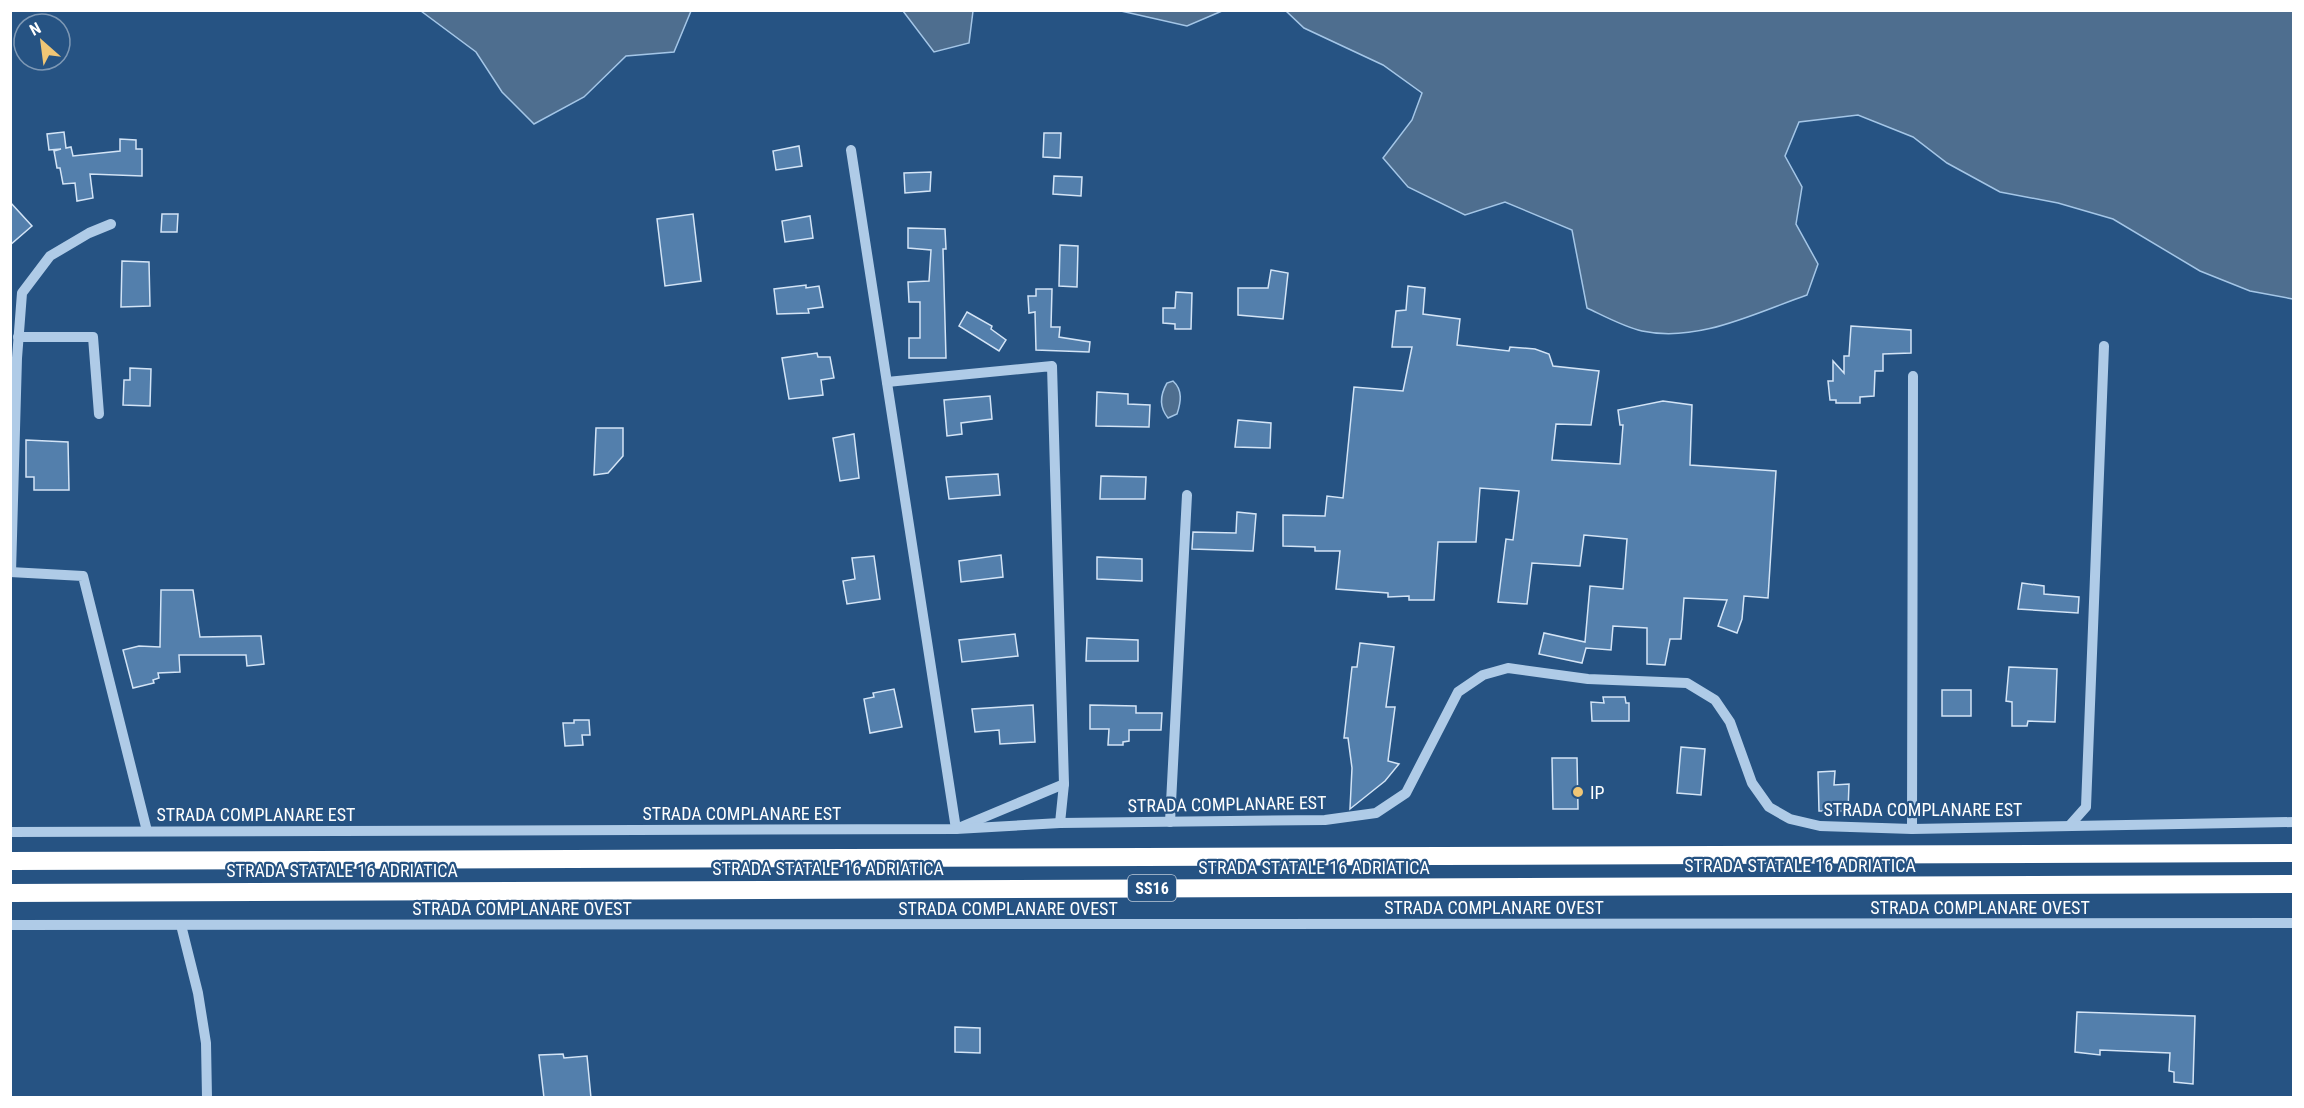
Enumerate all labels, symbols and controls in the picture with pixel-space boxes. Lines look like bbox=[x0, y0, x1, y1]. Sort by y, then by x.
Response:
north arrow bbox=[12, 12, 72, 72]
text: N bbox=[26, 19, 44, 40]
place label: IP bbox=[1590, 782, 1605, 803]
marker: IP bbox=[1571, 785, 1585, 799]
street label: STRADA COMPLANARE EST bbox=[1127, 792, 1327, 816]
street label: STRADA COMPLANARE EST bbox=[1824, 799, 2022, 820]
street label: STRADA COMPLANARE EST bbox=[643, 803, 841, 824]
street label: STRADA COMPLANARE EST bbox=[157, 804, 355, 825]
street label: STRADA STATALE 16 ADRIATICA bbox=[1684, 855, 1916, 876]
street label: STRADA STATALE 16 ADRIATICA bbox=[1198, 857, 1430, 878]
street label: STRADA STATALE 16 ADRIATICA bbox=[712, 858, 944, 879]
street label: STRADA STATALE 16 ADRIATICA bbox=[226, 860, 458, 881]
road number: SS16 bbox=[1128, 875, 1176, 901]
street label: STRADA COMPLANARE OVEST bbox=[1384, 897, 1604, 918]
street label: STRADA COMPLANARE OVEST bbox=[1870, 897, 2090, 918]
street label: STRADA COMPLANARE OVEST bbox=[412, 898, 632, 919]
street label: STRADA COMPLANARE OVEST bbox=[898, 898, 1118, 919]

